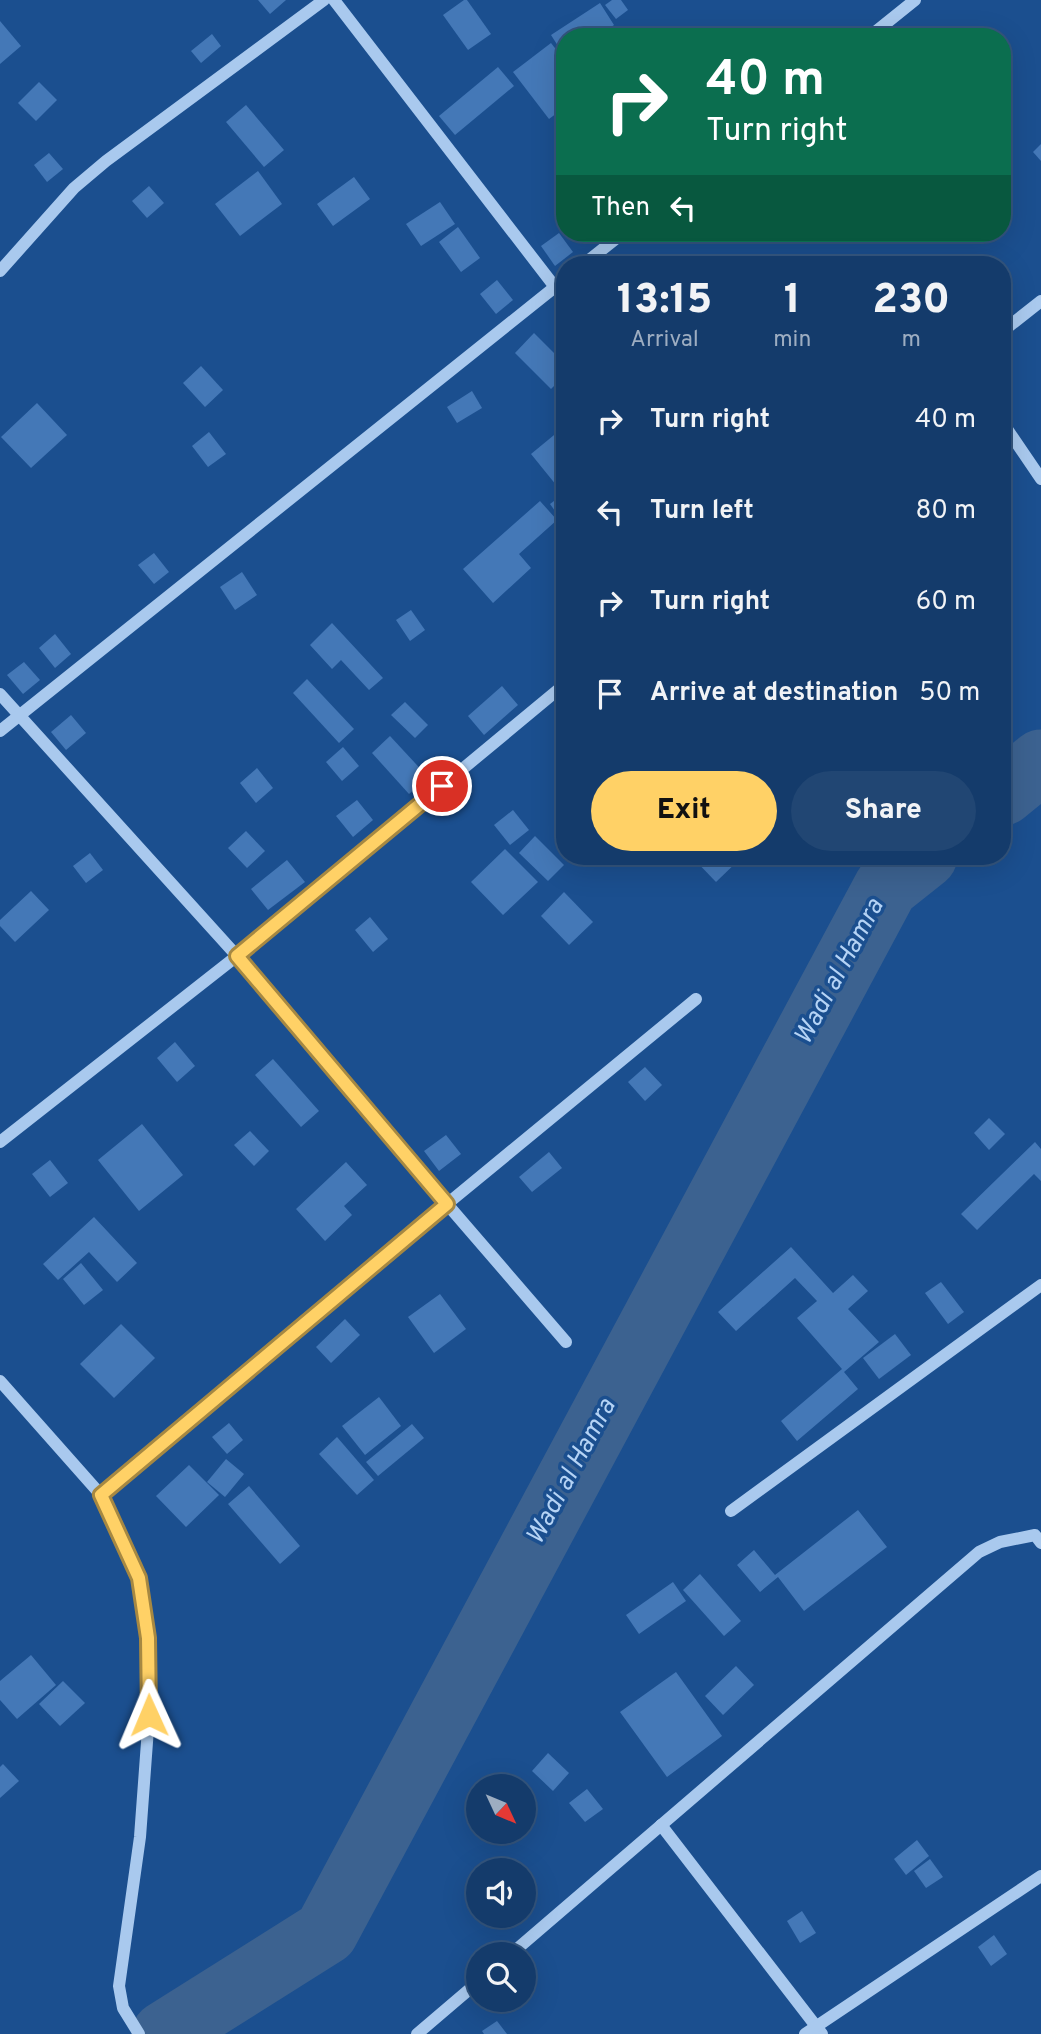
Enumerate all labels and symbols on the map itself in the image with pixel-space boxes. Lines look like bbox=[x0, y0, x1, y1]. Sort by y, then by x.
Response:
pin bbox=[412, 756, 472, 816]
water label: Wadi al Hamra bbox=[788, 893, 893, 1051]
water label: Wadi al Hamra bbox=[520, 1393, 625, 1551]
position arrow bbox=[112, 1678, 186, 1752]
north arrow bbox=[466, 1774, 536, 1844]

